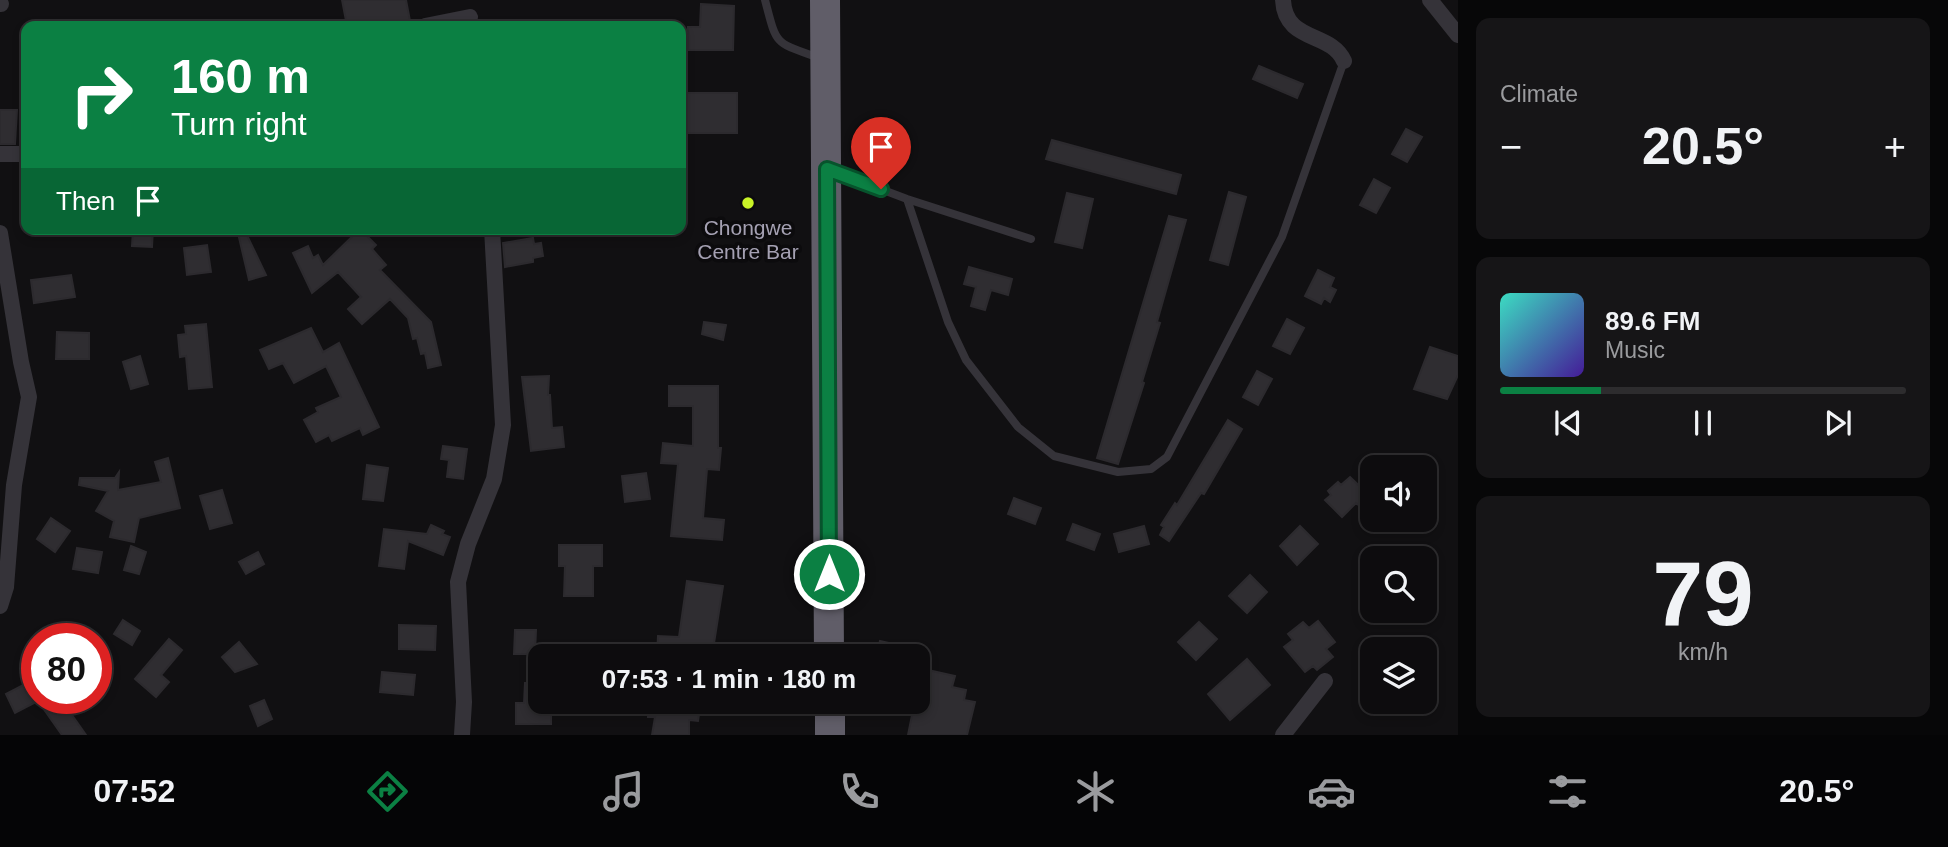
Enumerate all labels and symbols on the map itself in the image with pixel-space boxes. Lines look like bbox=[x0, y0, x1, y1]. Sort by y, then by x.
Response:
pin bbox=[851, 117, 911, 189]
marker: Chongwe Centre Bar bbox=[740, 195, 756, 211]
place label: Chongwe Centre Bar bbox=[697, 216, 799, 263]
position arrow bbox=[792, 537, 866, 611]
speed limit sign: 80 bbox=[21, 623, 112, 714]

